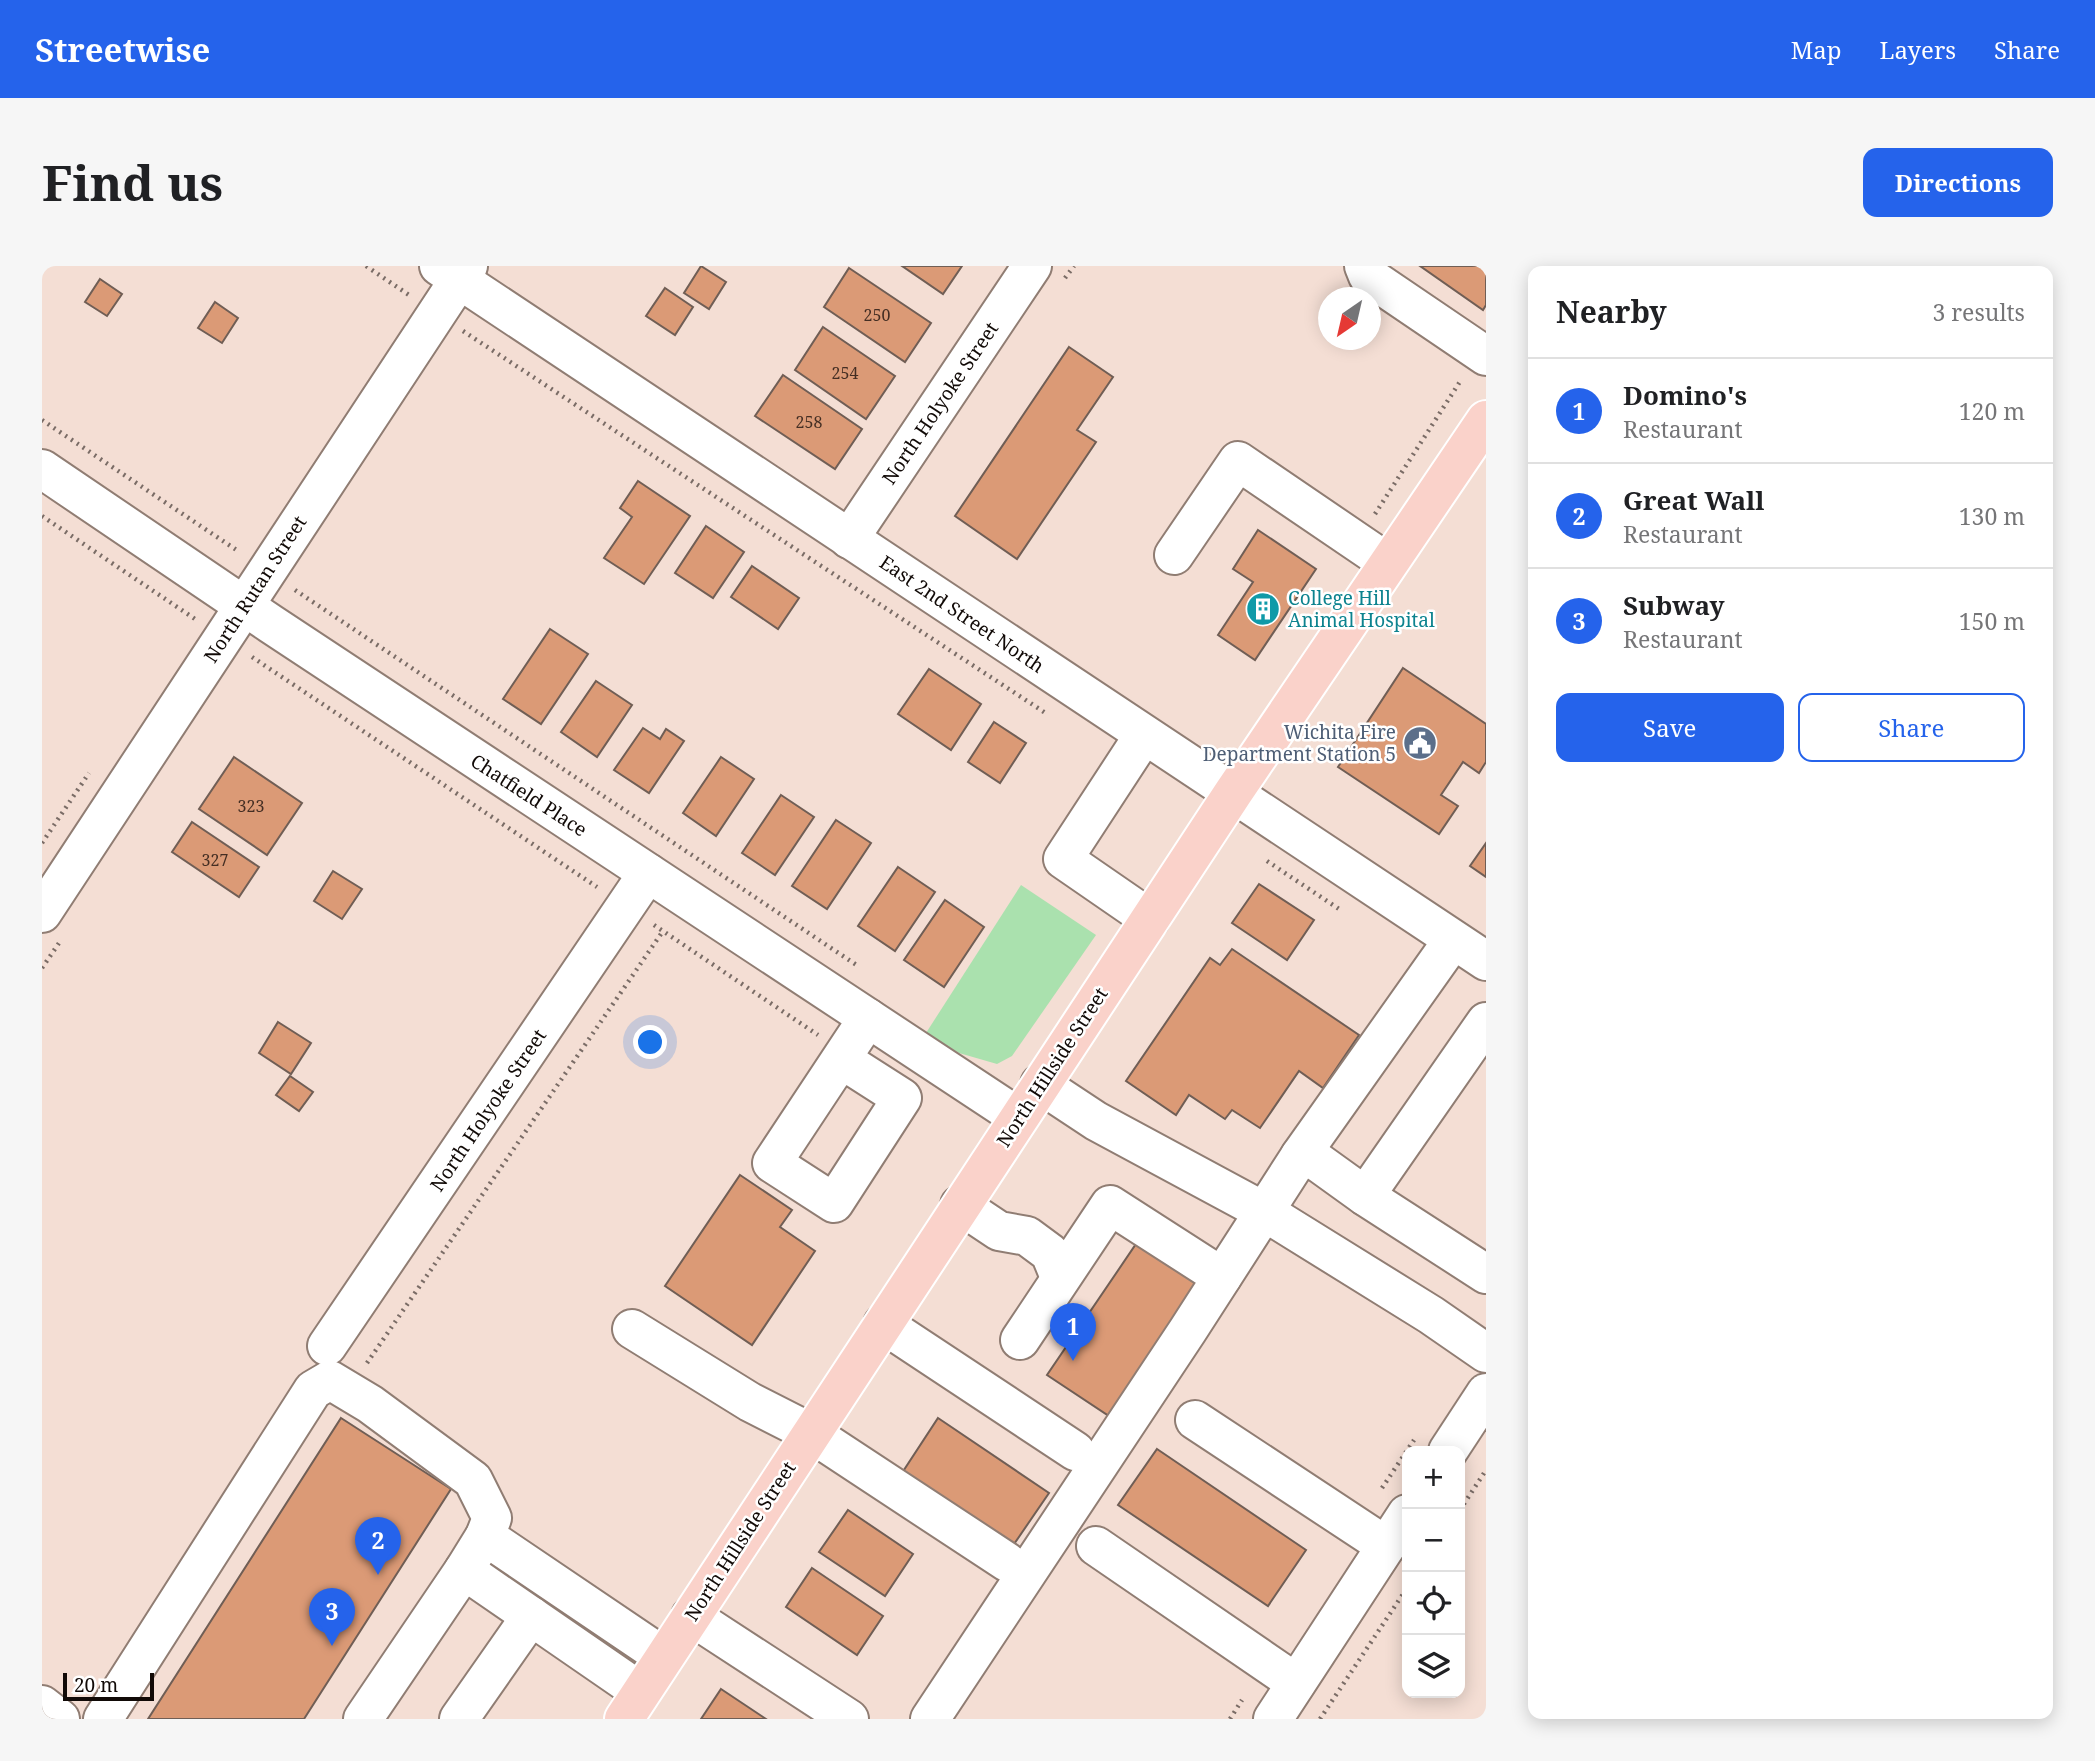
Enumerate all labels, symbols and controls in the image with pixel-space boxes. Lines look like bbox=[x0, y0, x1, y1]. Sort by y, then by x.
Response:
text: Streetwise bbox=[35, 27, 210, 72]
text: Map bbox=[1791, 33, 1842, 66]
text: Layers bbox=[1880, 33, 1956, 66]
text: Share bbox=[1994, 33, 2060, 66]
button: Directions bbox=[1863, 148, 2053, 217]
text: Find us bbox=[42, 149, 223, 215]
north arrow bbox=[1318, 287, 1381, 350]
text: Nearby bbox=[1556, 291, 1667, 332]
text: 3 results bbox=[1932, 296, 2025, 328]
house number: 250 bbox=[864, 304, 890, 326]
street label: North Holyoke Street bbox=[876, 316, 1004, 489]
house number: 254 bbox=[832, 362, 858, 384]
text: Domino's bbox=[1623, 377, 1747, 413]
text: 1 bbox=[1573, 395, 1586, 427]
text: 120 m bbox=[1959, 395, 2025, 427]
house number: 258 bbox=[796, 411, 822, 433]
text: Restaurant bbox=[1623, 413, 1743, 445]
text: Great Wall bbox=[1623, 482, 1764, 518]
text: 2 bbox=[1573, 500, 1586, 532]
text: 130 m bbox=[1959, 500, 2025, 532]
street label: North Rutan Street bbox=[198, 510, 312, 667]
text: Restaurant bbox=[1623, 518, 1743, 550]
street label: East 2nd Street North bbox=[875, 549, 1049, 679]
place label: College Hill Animal Hospital bbox=[1288, 585, 1435, 633]
text: Subway bbox=[1623, 587, 1725, 623]
building icon: College Hill Animal Hospital bbox=[1244, 590, 1282, 628]
text: 3 bbox=[1573, 605, 1586, 637]
text: 150 m bbox=[1959, 605, 2025, 637]
text: Restaurant bbox=[1623, 623, 1743, 655]
button: Save bbox=[1556, 693, 1784, 762]
button: Share bbox=[1798, 693, 2025, 762]
place label: Wichita Fire Department Station 5 bbox=[1203, 719, 1396, 767]
public building icon: Wichita Fire Department Station 5 bbox=[1401, 724, 1439, 762]
street label: Chatfield Place bbox=[466, 748, 592, 842]
house number: 323 bbox=[238, 795, 264, 817]
house number: 327 bbox=[202, 849, 228, 871]
street label: North Hillside Street bbox=[991, 982, 1114, 1152]
street label: North Holyoke Street bbox=[424, 1023, 552, 1196]
your location bbox=[633, 1025, 667, 1059]
pin: 1 bbox=[1050, 1303, 1096, 1361]
map controls bbox=[1402, 1446, 1465, 1698]
button: + bbox=[1402, 1446, 1465, 1509]
street label: North Hillside Street bbox=[679, 1456, 802, 1626]
button: − bbox=[1402, 1509, 1465, 1572]
pin: 2 bbox=[355, 1517, 401, 1575]
button: locate bbox=[1402, 1572, 1465, 1635]
pin: 3 bbox=[309, 1588, 355, 1646]
button: layers bbox=[1402, 1635, 1465, 1698]
scale bar bbox=[63, 1670, 154, 1702]
text: 20 m bbox=[74, 1672, 118, 1698]

